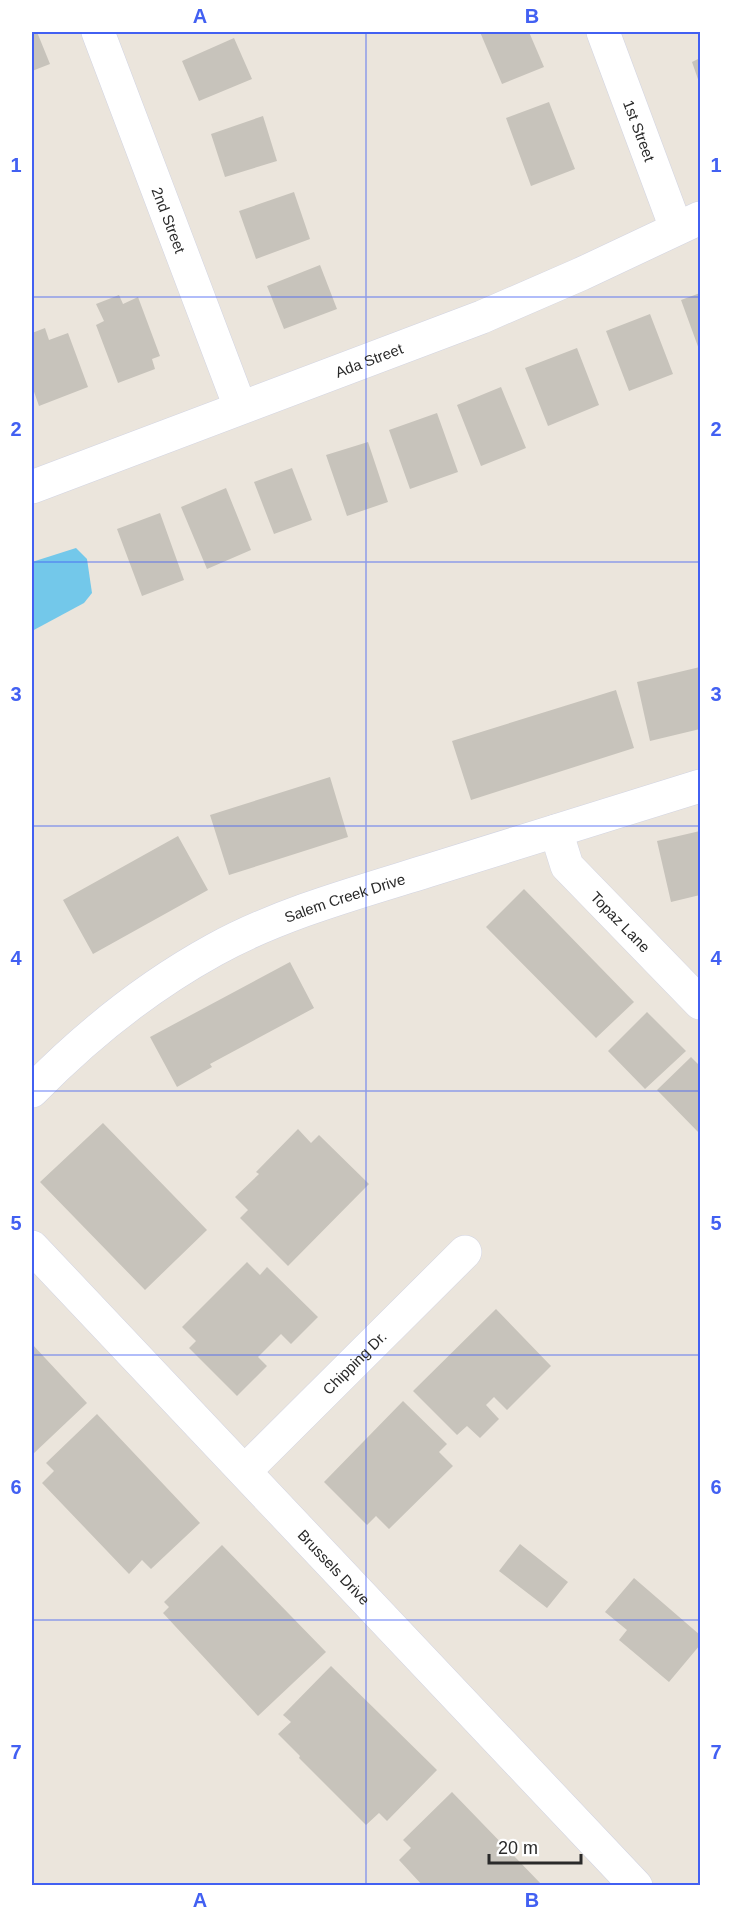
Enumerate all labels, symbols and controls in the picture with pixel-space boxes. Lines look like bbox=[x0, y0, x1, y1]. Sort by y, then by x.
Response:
text: A bbox=[193, 5, 207, 27]
text: B bbox=[525, 5, 539, 27]
street label: 1st Street bbox=[620, 97, 659, 164]
text: 1 bbox=[10, 154, 22, 176]
text: 1 bbox=[710, 154, 722, 176]
street label: 2nd Street bbox=[149, 185, 190, 256]
street label: Ada Street bbox=[333, 339, 406, 380]
text: 2 bbox=[10, 418, 22, 440]
text: 2 bbox=[710, 418, 722, 440]
text: 3 bbox=[10, 683, 22, 705]
text: 3 bbox=[710, 683, 722, 705]
street label: Salem Creek Drive bbox=[282, 870, 407, 925]
street label: Topaz Lane bbox=[588, 888, 654, 955]
text: 4 bbox=[10, 947, 22, 969]
text: 4 bbox=[710, 947, 722, 969]
text: 5 bbox=[10, 1212, 22, 1234]
text: 5 bbox=[710, 1212, 722, 1234]
street label: Chipping Dr. bbox=[319, 1327, 389, 1398]
text: 6 bbox=[10, 1476, 22, 1498]
text: 6 bbox=[710, 1476, 722, 1498]
street label: Brussels Drive bbox=[295, 1526, 374, 1608]
text: 7 bbox=[10, 1741, 22, 1763]
text: 7 bbox=[710, 1741, 722, 1763]
scale bar bbox=[489, 1827, 580, 1865]
text: 20 m bbox=[498, 1838, 538, 1858]
text: A bbox=[193, 1889, 207, 1911]
text: B bbox=[525, 1889, 539, 1911]

